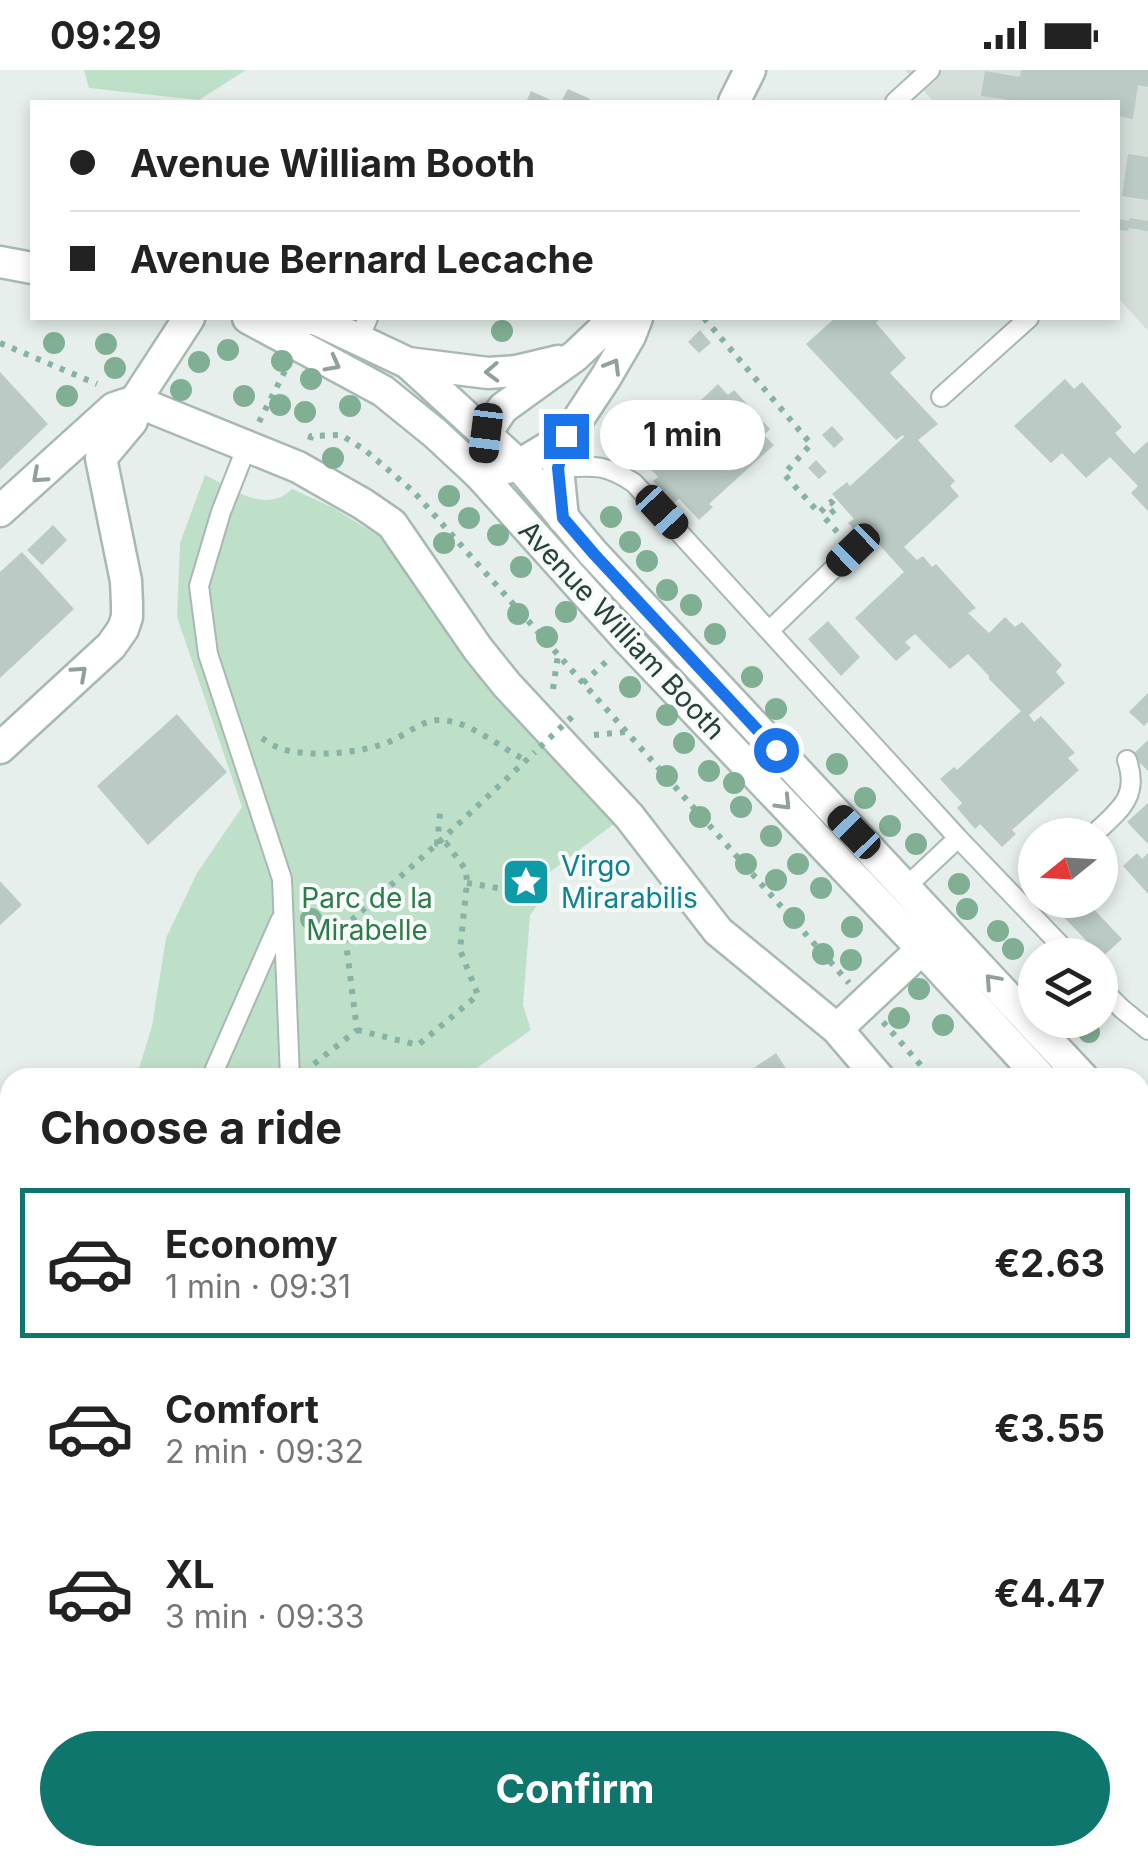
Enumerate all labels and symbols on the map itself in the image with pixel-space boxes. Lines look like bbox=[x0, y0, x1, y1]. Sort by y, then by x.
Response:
one-way arrow bbox=[323, 352, 341, 371]
one-way arrow bbox=[601, 359, 620, 377]
one-way arrow bbox=[484, 361, 500, 382]
car bbox=[467, 401, 505, 465]
callout: 1 min bbox=[601, 401, 766, 471]
route end bbox=[544, 414, 589, 459]
one-way arrow bbox=[32, 464, 51, 482]
car bbox=[631, 480, 693, 544]
street label: Avenue William Booth bbox=[512, 514, 732, 746]
car bbox=[821, 518, 885, 582]
one-way arrow bbox=[68, 667, 87, 685]
route start bbox=[754, 728, 799, 773]
one-way arrow bbox=[772, 792, 790, 810]
car bbox=[822, 800, 886, 864]
north arrow bbox=[1018, 818, 1118, 918]
place label: Virgo Mirarabilis bbox=[561, 849, 698, 915]
place icon: Virgo Mirarabilis bbox=[500, 856, 552, 908]
park label: Parc de la Mirabelle bbox=[301, 881, 433, 947]
one-way arrow bbox=[986, 974, 1004, 993]

